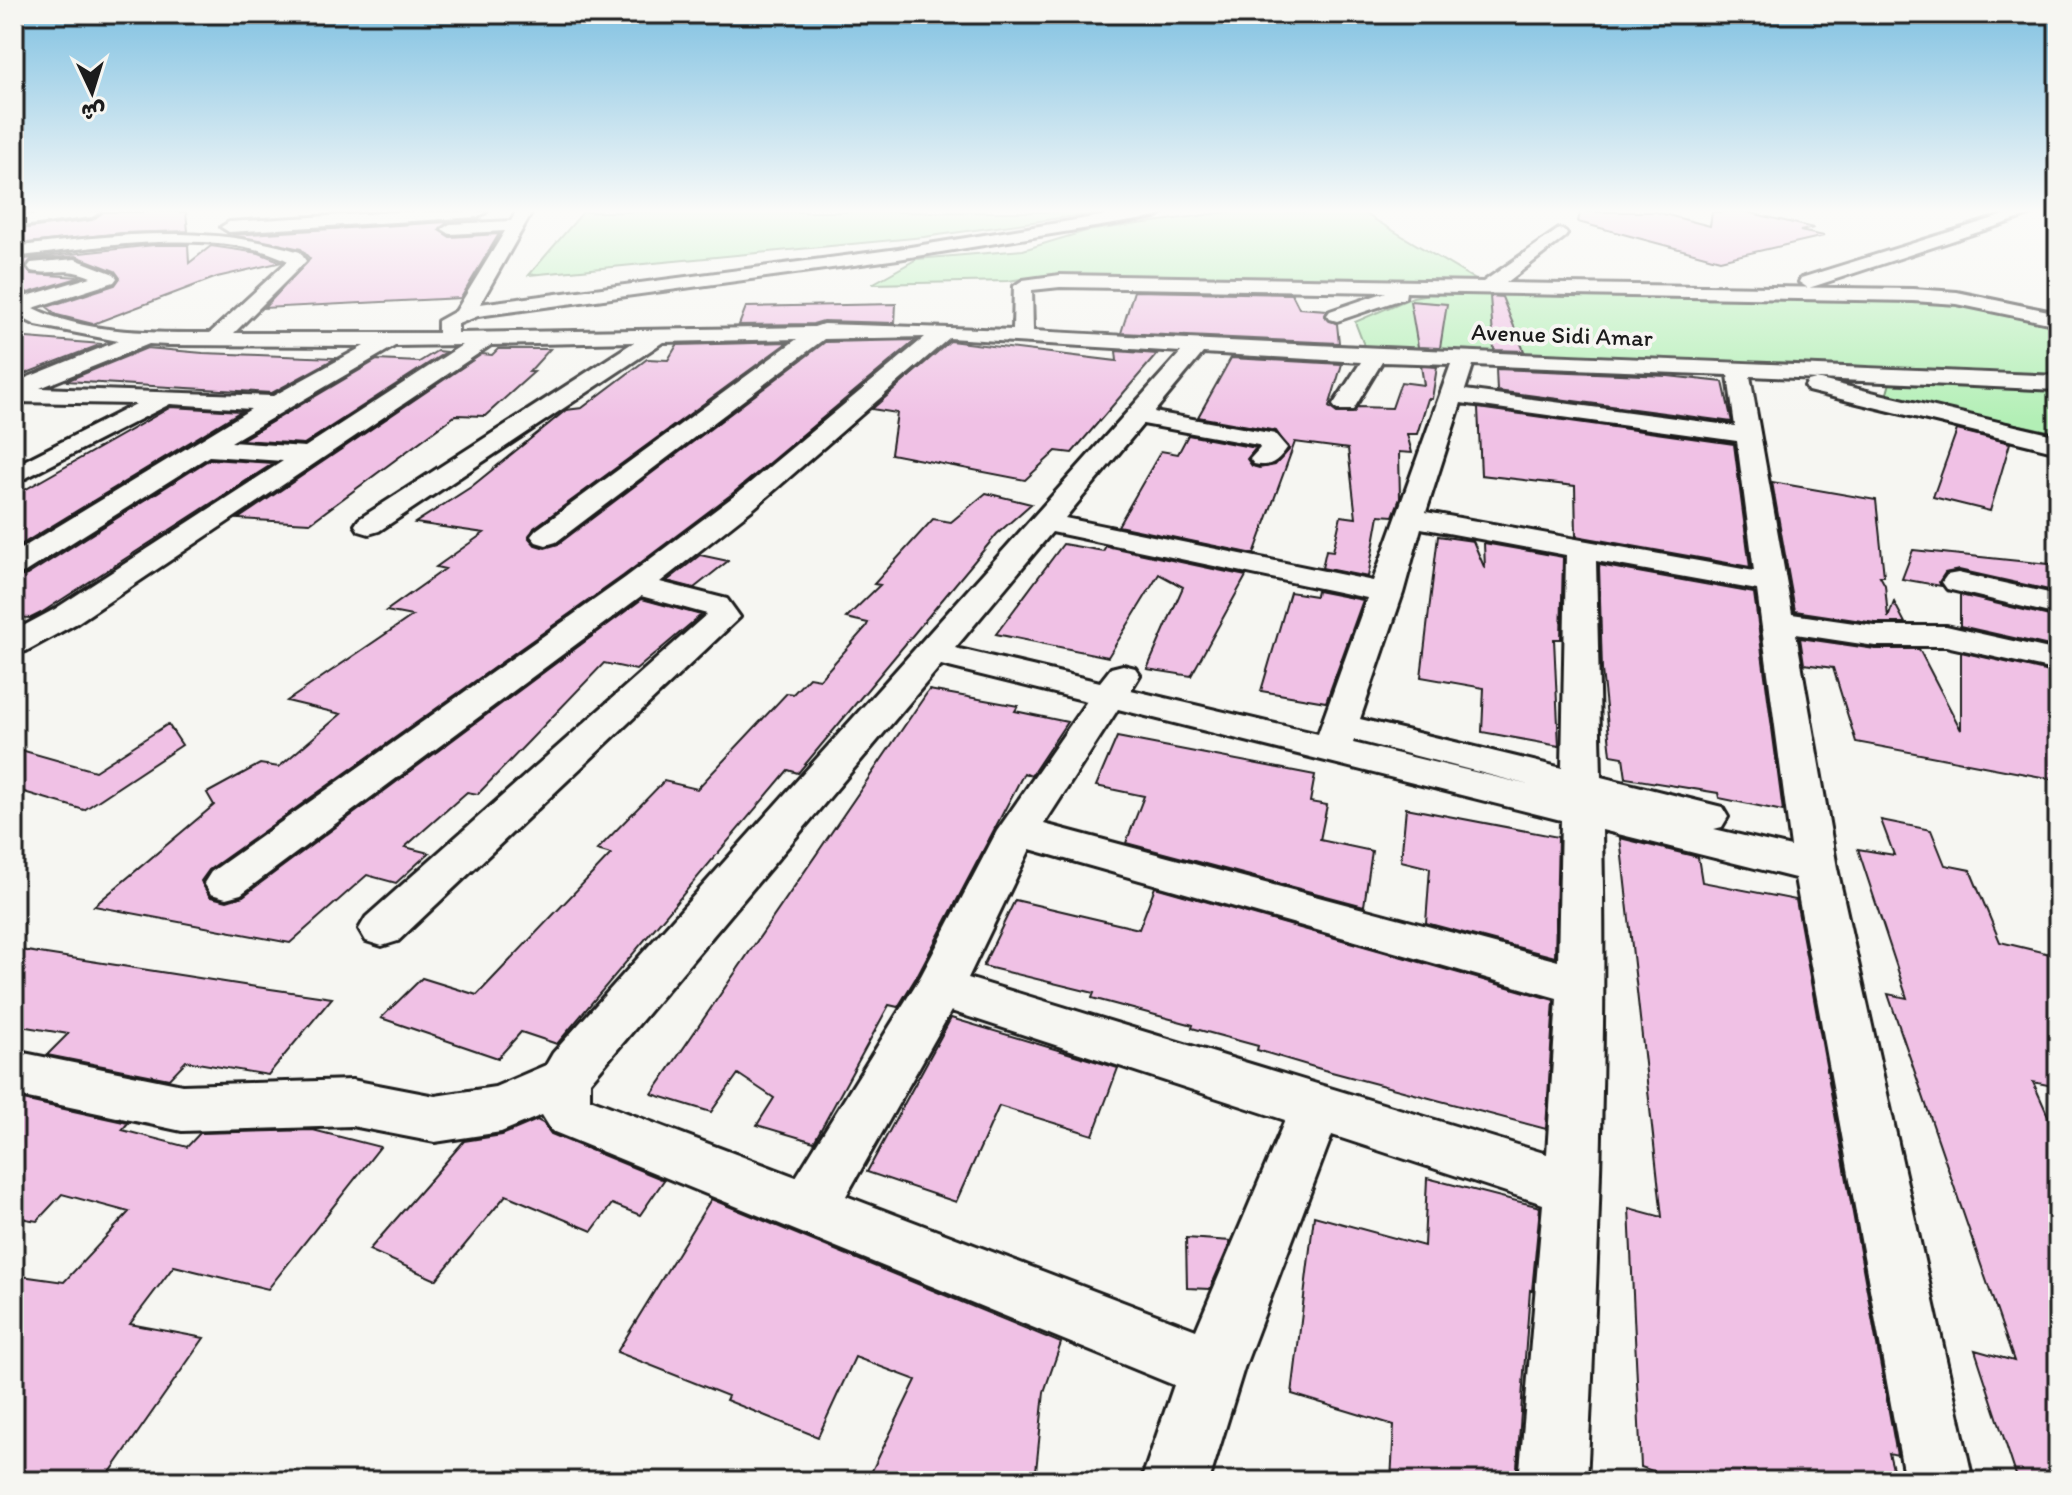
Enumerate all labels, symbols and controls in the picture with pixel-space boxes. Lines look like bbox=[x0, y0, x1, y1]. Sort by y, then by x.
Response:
north arrow bbox=[52, 52, 132, 132]
text: ش bbox=[80, 97, 106, 126]
street label: Avenue Sidi Amar bbox=[1471, 317, 1653, 352]

